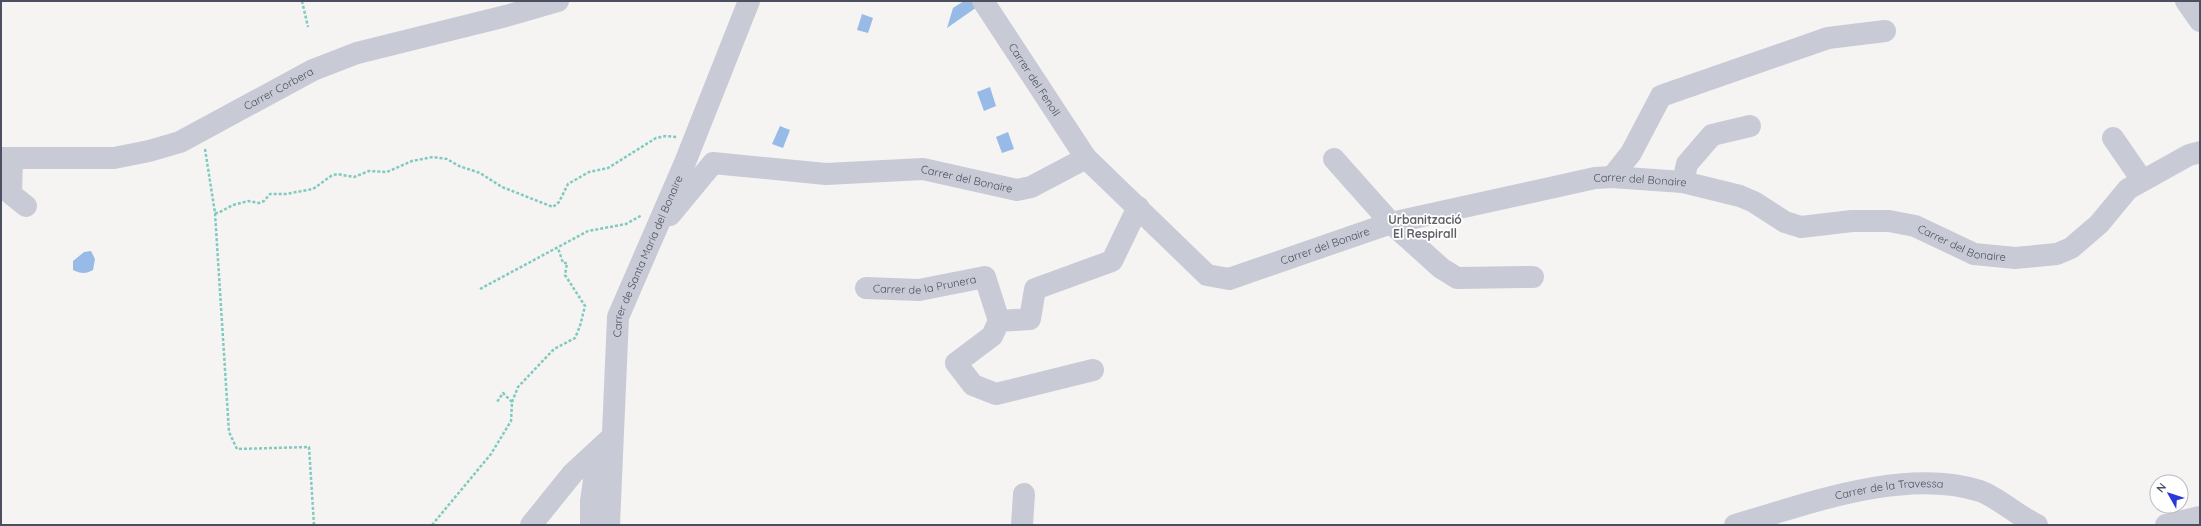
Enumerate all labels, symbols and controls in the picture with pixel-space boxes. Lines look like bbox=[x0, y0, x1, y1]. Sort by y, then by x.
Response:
street label: Carrer del Fenoll bbox=[1006, 40, 1064, 119]
street label: Carrer Corbera bbox=[241, 64, 316, 113]
street label: Carrer del Bonaire bbox=[920, 162, 1014, 196]
street label: Carrer del Bonaire bbox=[1593, 170, 1688, 190]
street label: Carrer de Santa María del Bonaire bbox=[610, 173, 686, 338]
district label: Urbanització El Respirall bbox=[1388, 212, 1462, 241]
street label: Carrer del Bonaire bbox=[1916, 221, 2007, 264]
street label: Carrer del Bonaire bbox=[1279, 224, 1371, 268]
street label: Carrer de la Prunera bbox=[873, 272, 977, 297]
north arrow bbox=[2149, 474, 2189, 514]
street label: Carrer de la Travessa bbox=[1834, 476, 1944, 503]
text: N bbox=[2153, 480, 2169, 495]

